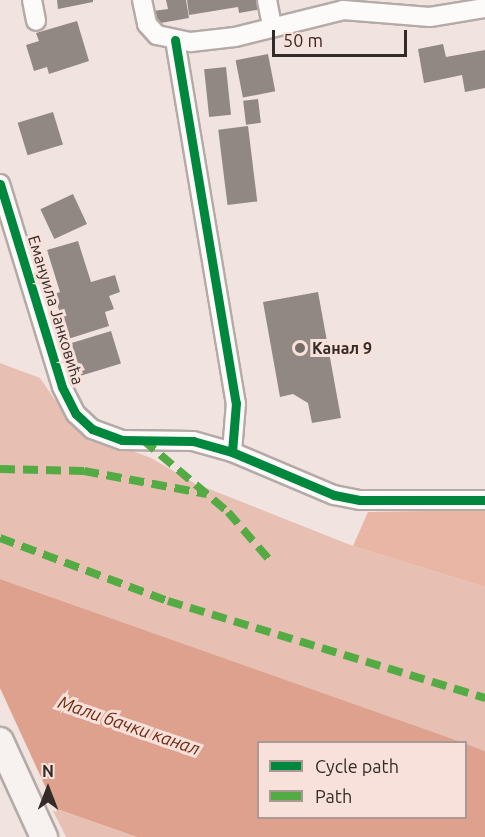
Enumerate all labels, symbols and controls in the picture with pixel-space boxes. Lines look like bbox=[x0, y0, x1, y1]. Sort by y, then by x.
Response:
scale bar bbox=[275, 18, 410, 56]
text: 50 m bbox=[283, 30, 323, 50]
street label: Емануила Јанковића bbox=[24, 233, 88, 387]
place label: Канал 9 bbox=[312, 338, 372, 358]
marker: Канал 9 bbox=[293, 341, 307, 355]
water label: Мали бачки канал bbox=[55, 691, 203, 759]
legend bbox=[257, 741, 467, 819]
text: Cycle path bbox=[315, 756, 399, 776]
north arrow bbox=[18, 759, 78, 819]
text: N bbox=[42, 762, 54, 780]
text: Path bbox=[315, 786, 352, 806]

